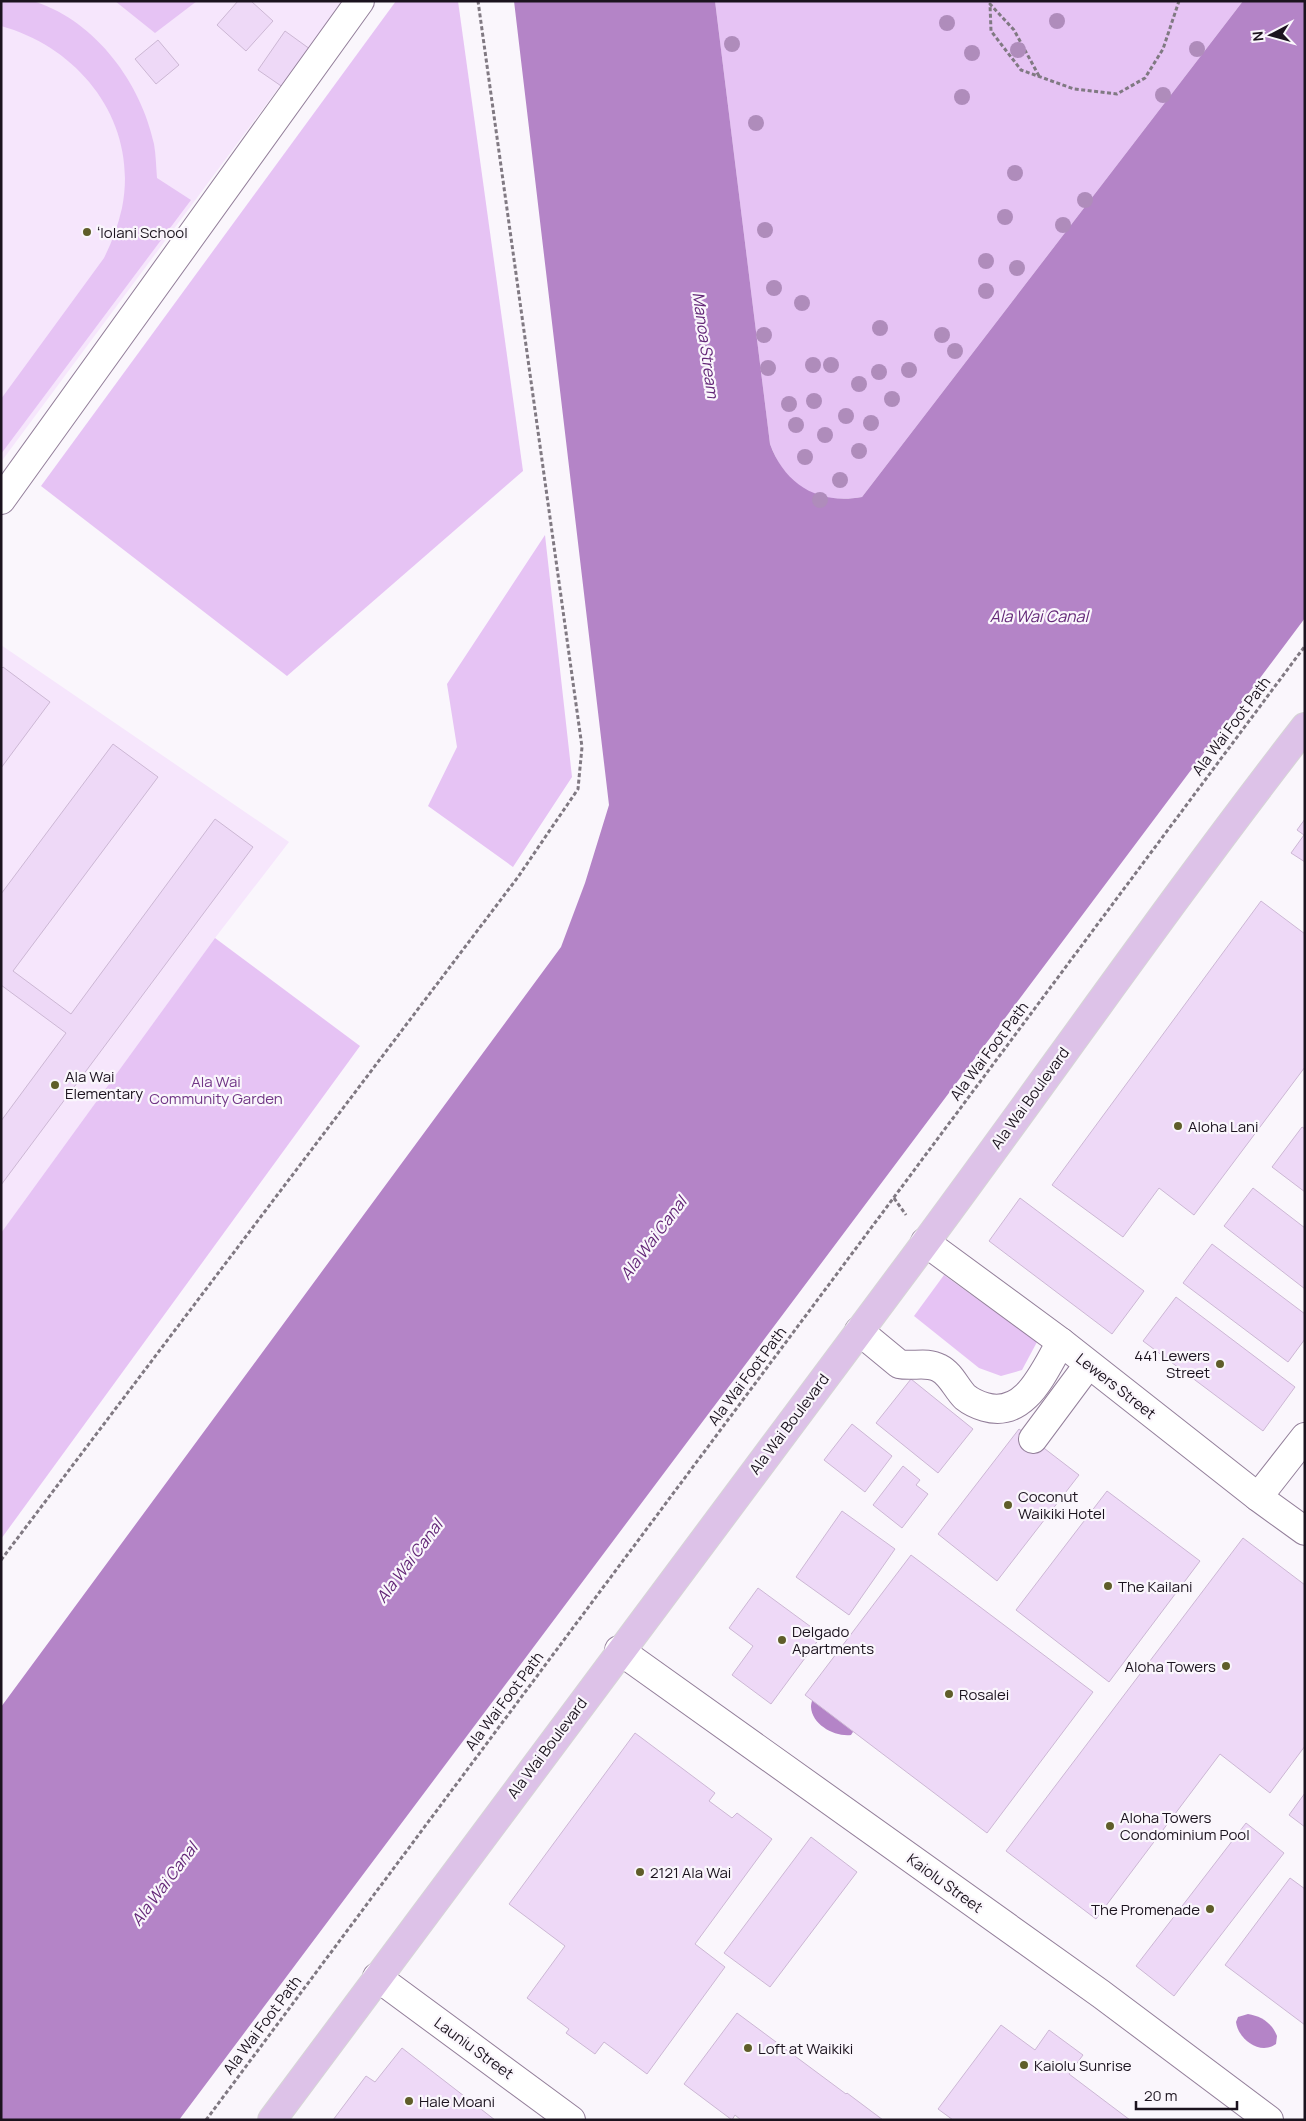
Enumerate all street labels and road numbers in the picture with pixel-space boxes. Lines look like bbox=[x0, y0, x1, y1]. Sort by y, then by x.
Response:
street label: Ala Wai Foot Path bbox=[1187, 672, 1275, 780]
street label: Ala Wai Foot Path bbox=[945, 997, 1033, 1105]
street label: Ala Wai Boulevard bbox=[986, 1043, 1074, 1153]
street label: Ala Wai Foot Path bbox=[703, 1322, 791, 1430]
street label: Lewers Street bbox=[1072, 1348, 1160, 1424]
street label: Ala Wai Boulevard bbox=[744, 1369, 834, 1479]
street label: Ala Wai Foot Path bbox=[460, 1647, 548, 1755]
street label: Ala Wai Boulevard bbox=[502, 1693, 592, 1803]
street label: Kaiolu Street bbox=[903, 1848, 987, 1918]
street label: Ala Wai Foot Path bbox=[218, 1971, 306, 2079]
street label: Launiu Street bbox=[430, 2012, 518, 2084]

